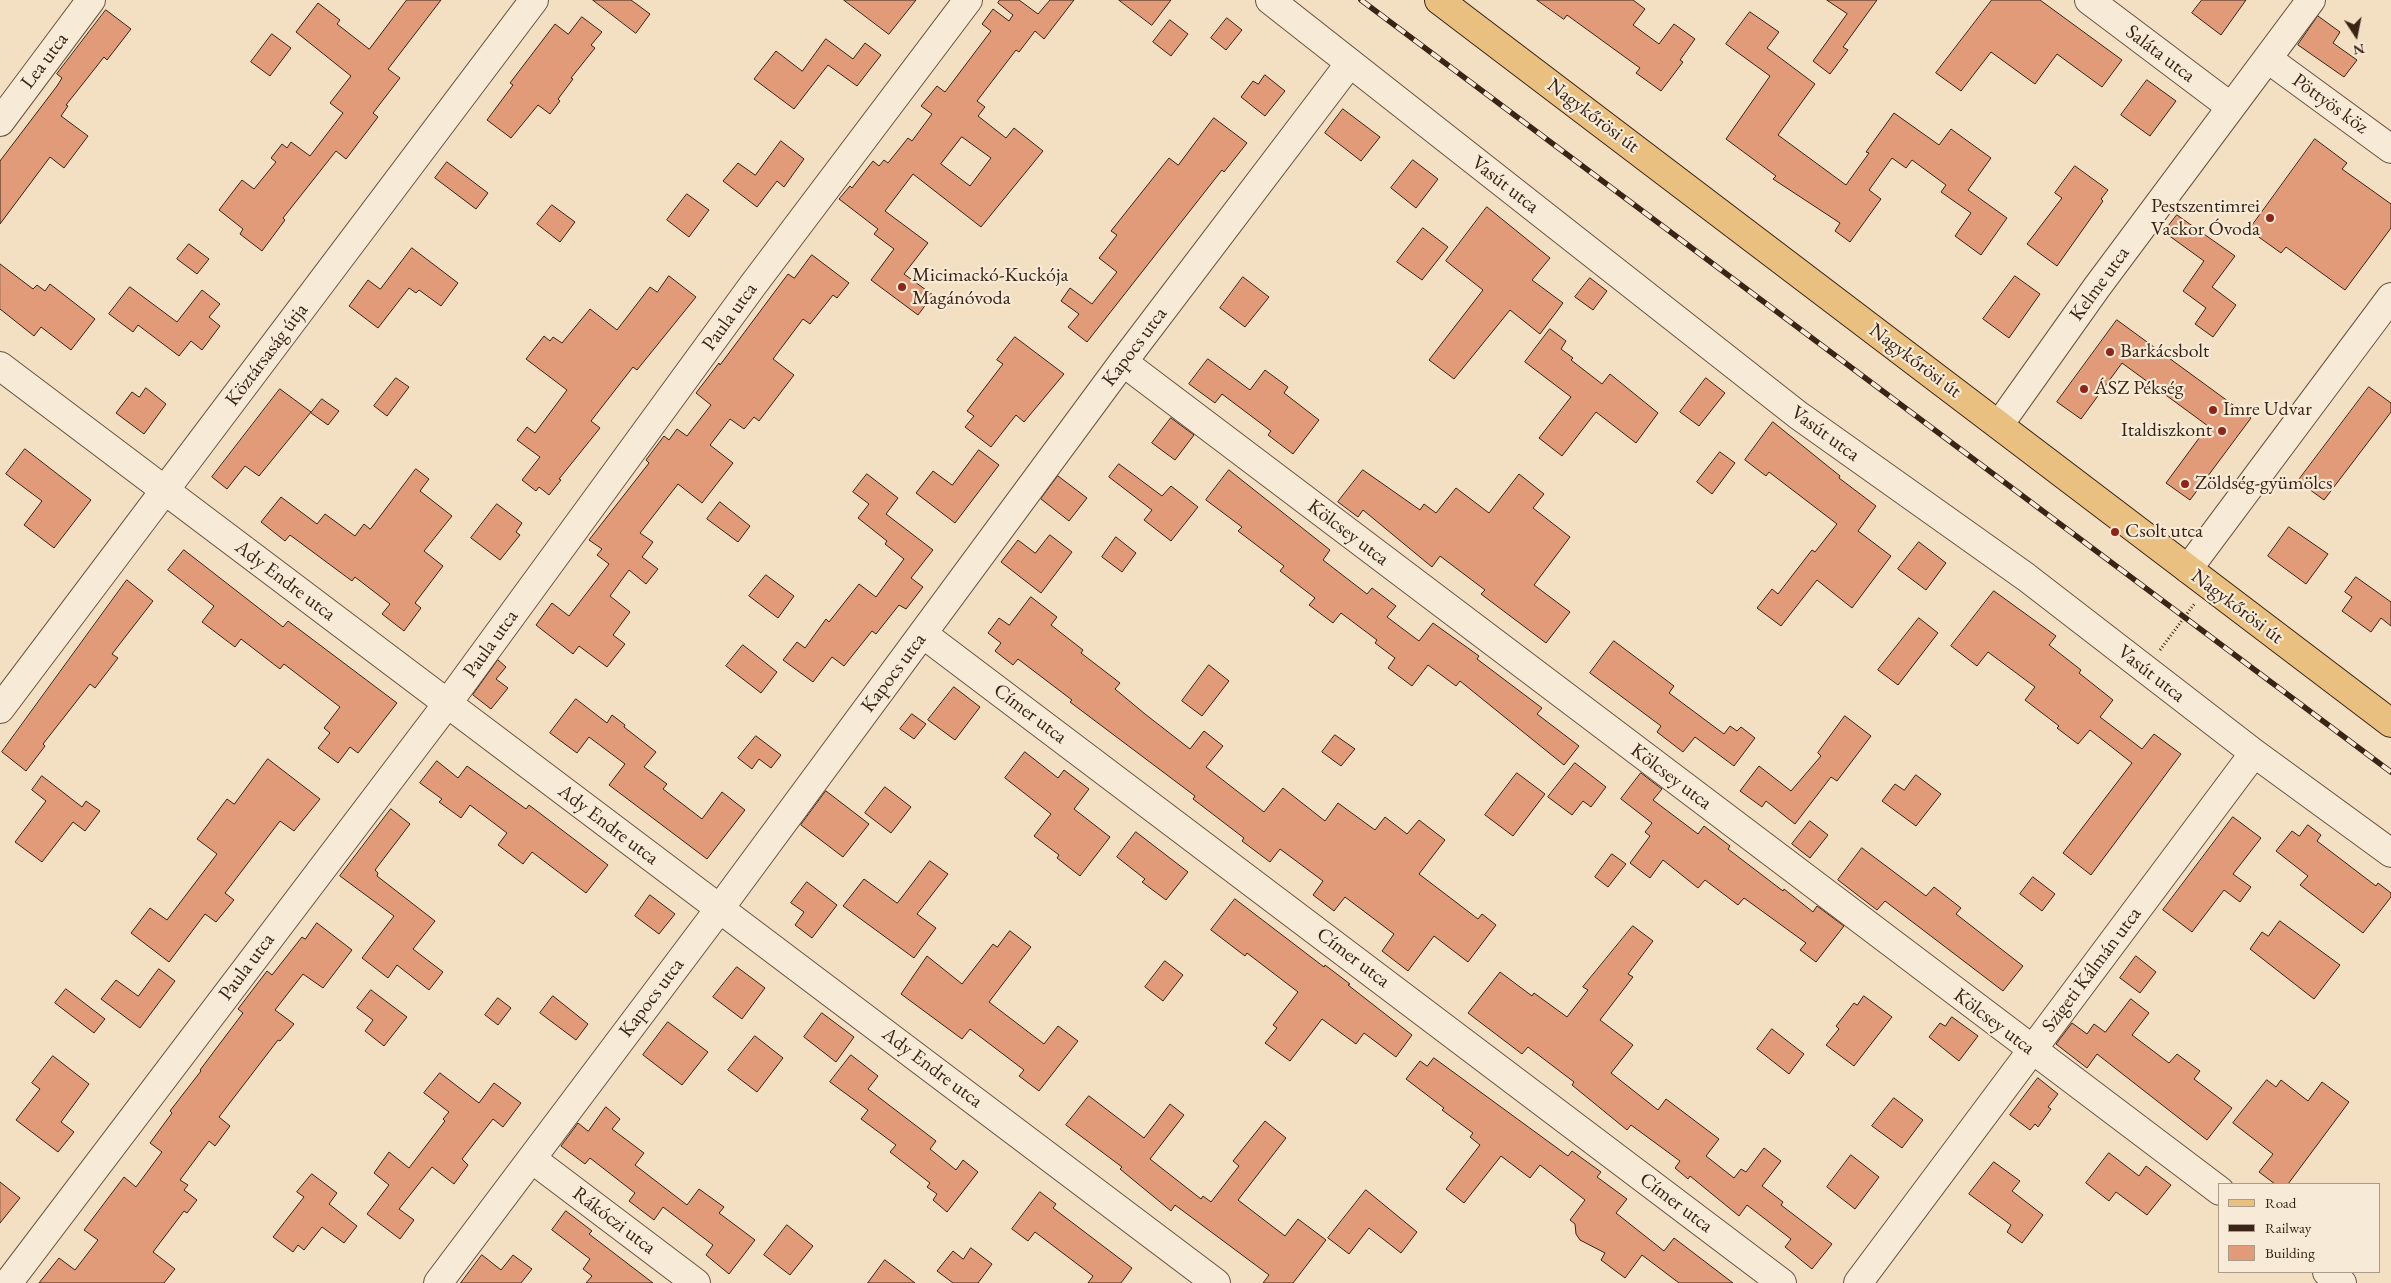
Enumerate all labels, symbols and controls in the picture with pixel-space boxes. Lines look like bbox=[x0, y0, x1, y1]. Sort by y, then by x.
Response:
north arrow bbox=[2331, 10, 2381, 60]
street label: Saláta utca bbox=[2120, 20, 2200, 88]
street label: Lea utca bbox=[16, 28, 74, 94]
text: N bbox=[2352, 40, 2366, 60]
street label: Pöttyös köz bbox=[2287, 69, 2373, 139]
street label: Nagykőrösi út bbox=[1542, 74, 1644, 158]
street label: Vasút utca bbox=[1466, 151, 1544, 219]
place label: Pestszentimrei Vackor Óvoda bbox=[2151, 195, 2260, 242]
marker: Pestszentimrei Vackor Óvoda bbox=[2264, 212, 2276, 224]
street label: Kelme utca bbox=[2065, 242, 2135, 326]
place label: Micimackó-Kuckója Magánóvoda bbox=[912, 264, 1068, 311]
street label: Paula utca bbox=[697, 278, 763, 356]
marker: Micimackó-Kuckója Magánóvoda bbox=[896, 281, 908, 293]
street label: Köztársaság útja bbox=[221, 299, 313, 411]
street label: Kapocs utca bbox=[1097, 303, 1173, 391]
street label: Nagykőrösi út bbox=[1864, 319, 1966, 403]
place label: Barkácsbolt bbox=[2120, 340, 2209, 364]
marker: Barkácsbolt bbox=[2104, 346, 2116, 358]
place label: ÁSZ Pékség bbox=[2094, 377, 2183, 401]
marker: ÁSZ Pékség bbox=[2078, 383, 2090, 395]
place label: Imre Udvar bbox=[2223, 398, 2312, 422]
street label: Vasút utca bbox=[1786, 401, 1864, 467]
marker: Imre Udvar bbox=[2207, 404, 2219, 416]
place label: Italdiszkont bbox=[2121, 419, 2212, 443]
marker: Italdiszkont bbox=[2216, 425, 2228, 437]
place label: Zöldség-gyümölcs bbox=[2195, 472, 2333, 496]
marker: Zöldség-gyümölcs bbox=[2179, 478, 2191, 490]
street label: Kölcsey utca bbox=[1303, 495, 1393, 571]
place label: Csolt utca bbox=[2125, 520, 2203, 544]
marker: Csolt utca bbox=[2109, 526, 2121, 538]
street label: Ady Endre utca bbox=[230, 535, 340, 627]
street label: Nagykőrösi út bbox=[2186, 565, 2288, 649]
street label: Paula utca bbox=[458, 605, 524, 683]
street label: Kapocs utca bbox=[856, 629, 932, 717]
street label: Vasút utca bbox=[2112, 640, 2190, 708]
street label: Címer utca bbox=[989, 679, 1071, 749]
street label: Kölcsey utca bbox=[1626, 739, 1716, 815]
street label: Ady Endre utca bbox=[553, 779, 663, 871]
street label: Szigeti Kálmán utca bbox=[2037, 903, 2147, 1037]
street label: Címer utca bbox=[1312, 923, 1394, 993]
street label: Paula utca bbox=[214, 929, 280, 1005]
street label: Kapocs utca bbox=[614, 954, 690, 1042]
street label: Kölcsey utca bbox=[1949, 984, 2039, 1060]
street label: Ady Endre utca bbox=[877, 1022, 987, 1114]
street label: Címer utca bbox=[1635, 1168, 1717, 1238]
street label: Rákóczi utca bbox=[568, 1182, 660, 1260]
legend bbox=[2218, 1183, 2381, 1273]
text: Road bbox=[2265, 1193, 2296, 1212]
text: Railway bbox=[2265, 1218, 2311, 1237]
text: Building bbox=[2265, 1243, 2315, 1262]

